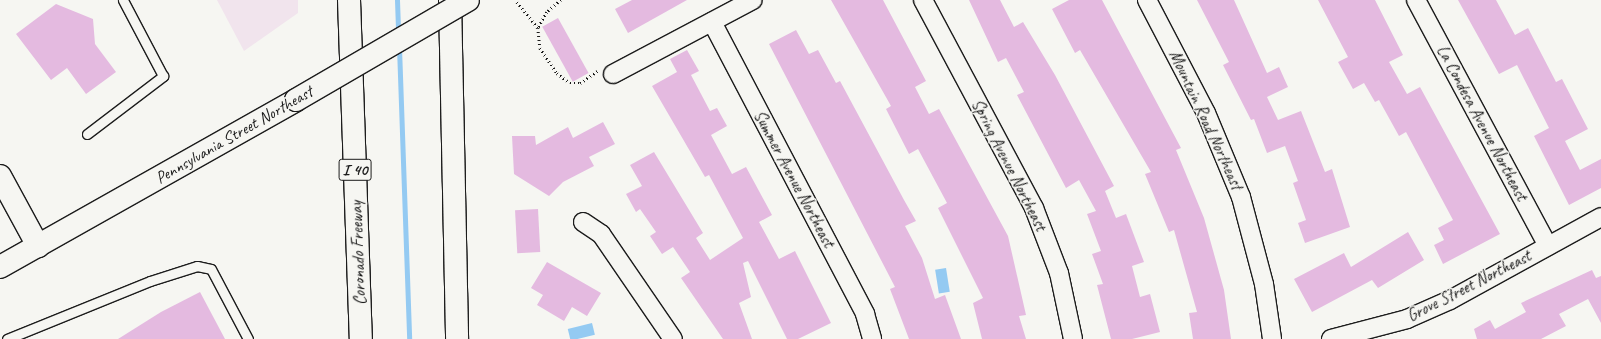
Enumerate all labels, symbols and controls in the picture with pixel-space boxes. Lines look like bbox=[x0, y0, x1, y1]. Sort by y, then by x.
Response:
street label: La Condesa Avenue Northeast bbox=[1433, 42, 1531, 204]
street label: Mountain Road Northeast bbox=[1165, 47, 1247, 193]
street label: Pennsylvania Street Northeast bbox=[152, 82, 316, 188]
street label: Spring Avenue Northeast bbox=[967, 96, 1051, 234]
street label: Summer Avenue Northeast bbox=[749, 107, 839, 251]
road number: I 40 bbox=[338, 156, 372, 184]
street label: Coronado Freeway bbox=[346, 201, 370, 305]
street label: Grove Street Northeast bbox=[1404, 246, 1534, 326]

